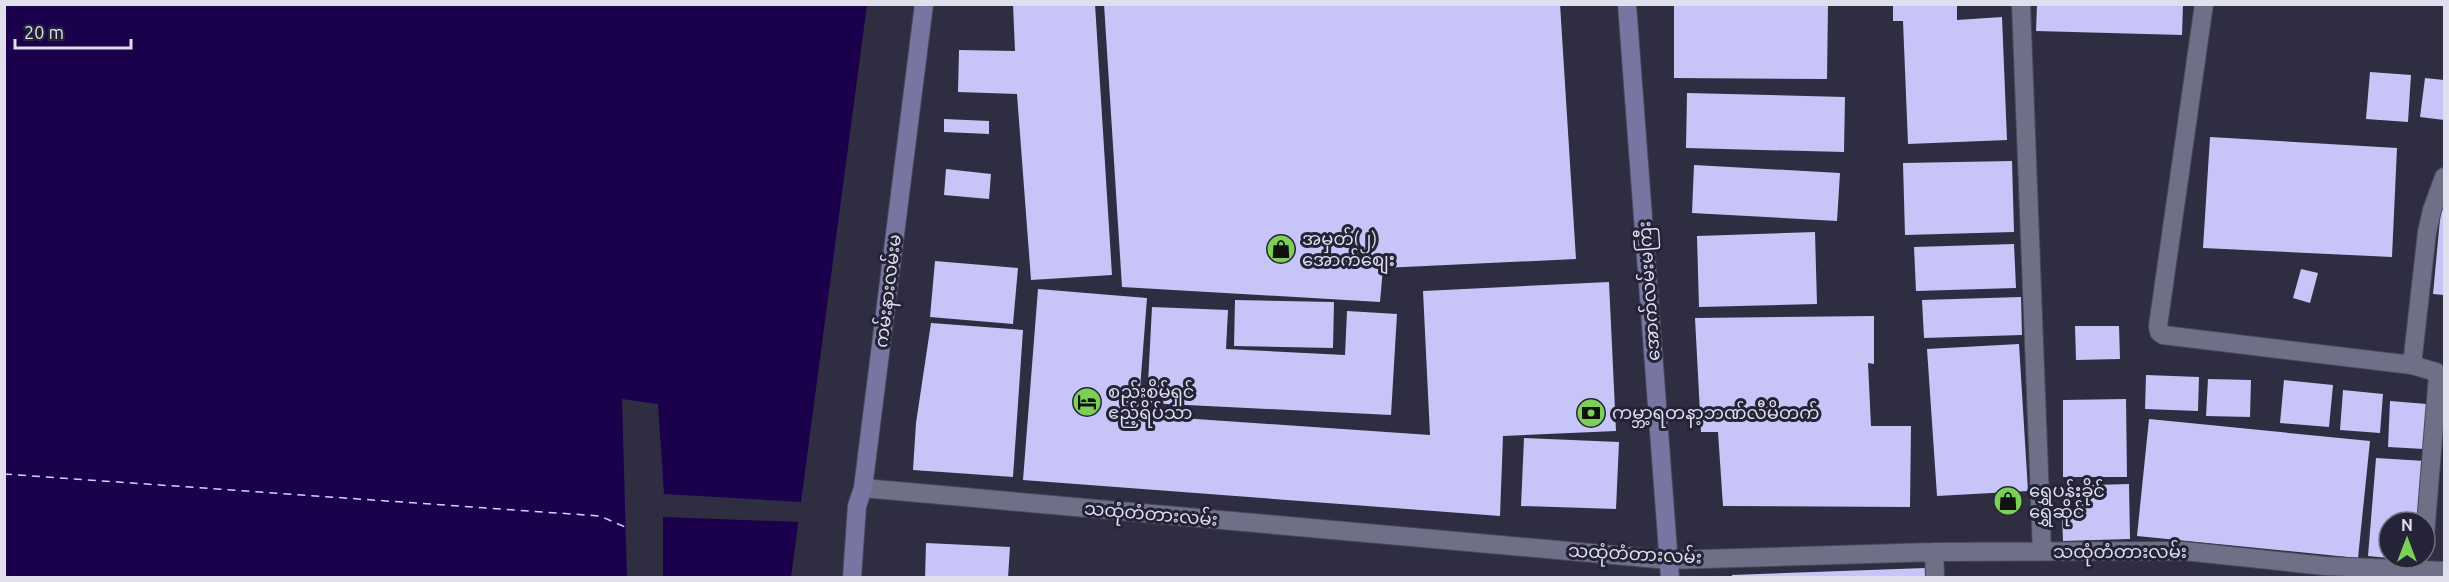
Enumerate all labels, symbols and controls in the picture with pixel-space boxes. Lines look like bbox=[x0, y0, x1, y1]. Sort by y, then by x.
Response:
scale bar bbox=[15, 12, 130, 50]
text: 20 m bbox=[24, 22, 64, 42]
street label: အောက်လမ်းမကြီး bbox=[1630, 220, 1669, 362]
place label: အမှတ်(၂) အောက်စျေး bbox=[1302, 226, 1395, 275]
street label: ကမ်းနားလမ်းမ bbox=[868, 233, 910, 349]
shop icon: အမှတ်(၂) အောက်စျေး bbox=[1265, 233, 1297, 265]
place label: စည်းစိမ်ရှင် ဧည့်ရိပ်သာ bbox=[1108, 378, 1195, 428]
hotel icon: စည်းစိမ်ရှင် ဧည့်ရိပ်သာ bbox=[1071, 386, 1103, 418]
bank icon: ကမ္ဘာ့ရတနာ့ဘဏ်လီမိတက် bbox=[1575, 397, 1607, 429]
place label: ကမ္ဘာ့ရတနာ့ဘဏ်လီမိတက် bbox=[1612, 399, 1819, 428]
place label: ရွှေပန်းခိုင် ရွှေဆိုင် bbox=[2029, 477, 2105, 527]
shop icon: ရွှေပန်းခိုင် ရွှေဆိုင် bbox=[1992, 485, 2024, 517]
street label: သထုံတံတားလမ်း bbox=[1083, 495, 1219, 535]
north arrow bbox=[2377, 510, 2437, 570]
text: N bbox=[2401, 516, 2413, 534]
street label: သထုံတံတားလမ်း bbox=[1567, 538, 1703, 572]
street label: သထုံတံတားလမ်း bbox=[2053, 539, 2187, 567]

